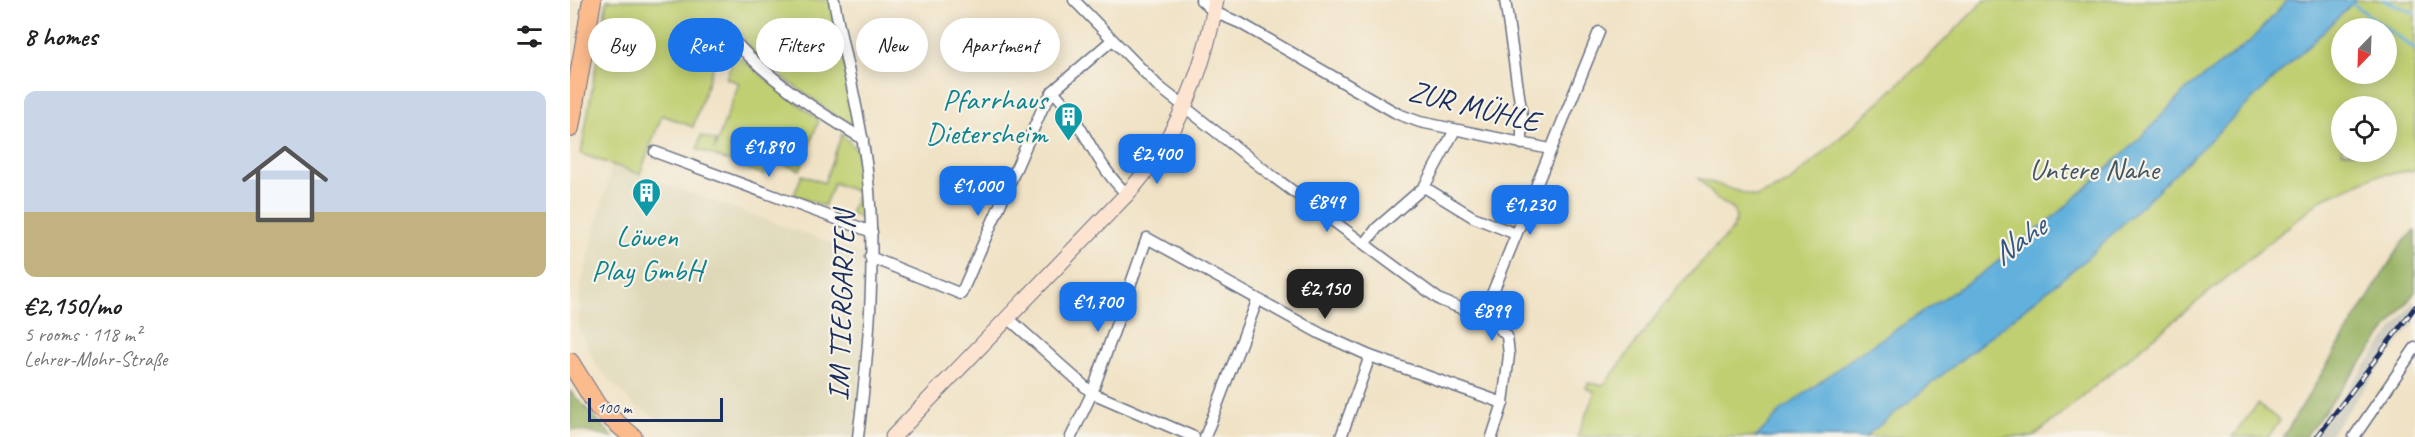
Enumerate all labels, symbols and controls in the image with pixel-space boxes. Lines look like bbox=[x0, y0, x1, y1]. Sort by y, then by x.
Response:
chip: Buy bbox=[588, 18, 656, 72]
chip: Rent bbox=[668, 18, 744, 72]
chip: Filters bbox=[756, 18, 844, 72]
chip: New bbox=[856, 18, 928, 72]
chip: Apartment bbox=[940, 18, 1060, 72]
north arrow bbox=[2331, 18, 2397, 84]
map controls bbox=[2331, 18, 2397, 162]
text: 8 homes bbox=[24, 20, 97, 53]
icon: filters bbox=[513, 20, 546, 53]
street label: ZUR MÜHLE bbox=[1405, 71, 1547, 142]
place label: Pfarrhaus Dietersheim bbox=[926, 80, 1050, 152]
button: locate bbox=[2331, 96, 2397, 162]
building icon: Pfarrhaus Dietersheim bbox=[1052, 100, 1084, 142]
pin: €1,890 bbox=[720, 127, 818, 178]
icon: home bbox=[231, 130, 339, 238]
text: €1,890 bbox=[745, 134, 793, 159]
pin: €2,400 bbox=[1108, 134, 1206, 185]
text: €2,400 bbox=[1133, 141, 1181, 166]
park label: Untere Nahe bbox=[2029, 150, 2161, 188]
pin: €1,000 bbox=[929, 166, 1027, 217]
text: €1,000 bbox=[954, 173, 1002, 198]
building icon: Löwen Play GmbH bbox=[631, 176, 663, 218]
pin: €849 bbox=[1291, 182, 1363, 233]
pin: €1,230 bbox=[1481, 185, 1579, 236]
text: €849 bbox=[1309, 189, 1345, 214]
text: €1,230 bbox=[1506, 192, 1554, 217]
water label: Nahe bbox=[1983, 204, 2058, 274]
street label: IM TIERGARTEN bbox=[819, 205, 863, 402]
place label: Löwen Play GmbH bbox=[591, 217, 708, 289]
pin: €2,150 bbox=[1276, 269, 1374, 320]
text: €2,150 bbox=[1301, 276, 1349, 301]
pin: €1,700 bbox=[1049, 282, 1147, 333]
text: €2,150/mo bbox=[24, 289, 121, 322]
text: €1,700 bbox=[1074, 289, 1122, 314]
pin: €899 bbox=[1456, 291, 1528, 342]
text: €899 bbox=[1474, 298, 1510, 323]
text: 5 rooms · 118 m² bbox=[24, 322, 141, 347]
text: Lehrer-Mohr-Straße bbox=[24, 347, 167, 372]
scale bar bbox=[588, 395, 723, 422]
text: 100 m bbox=[597, 398, 631, 418]

